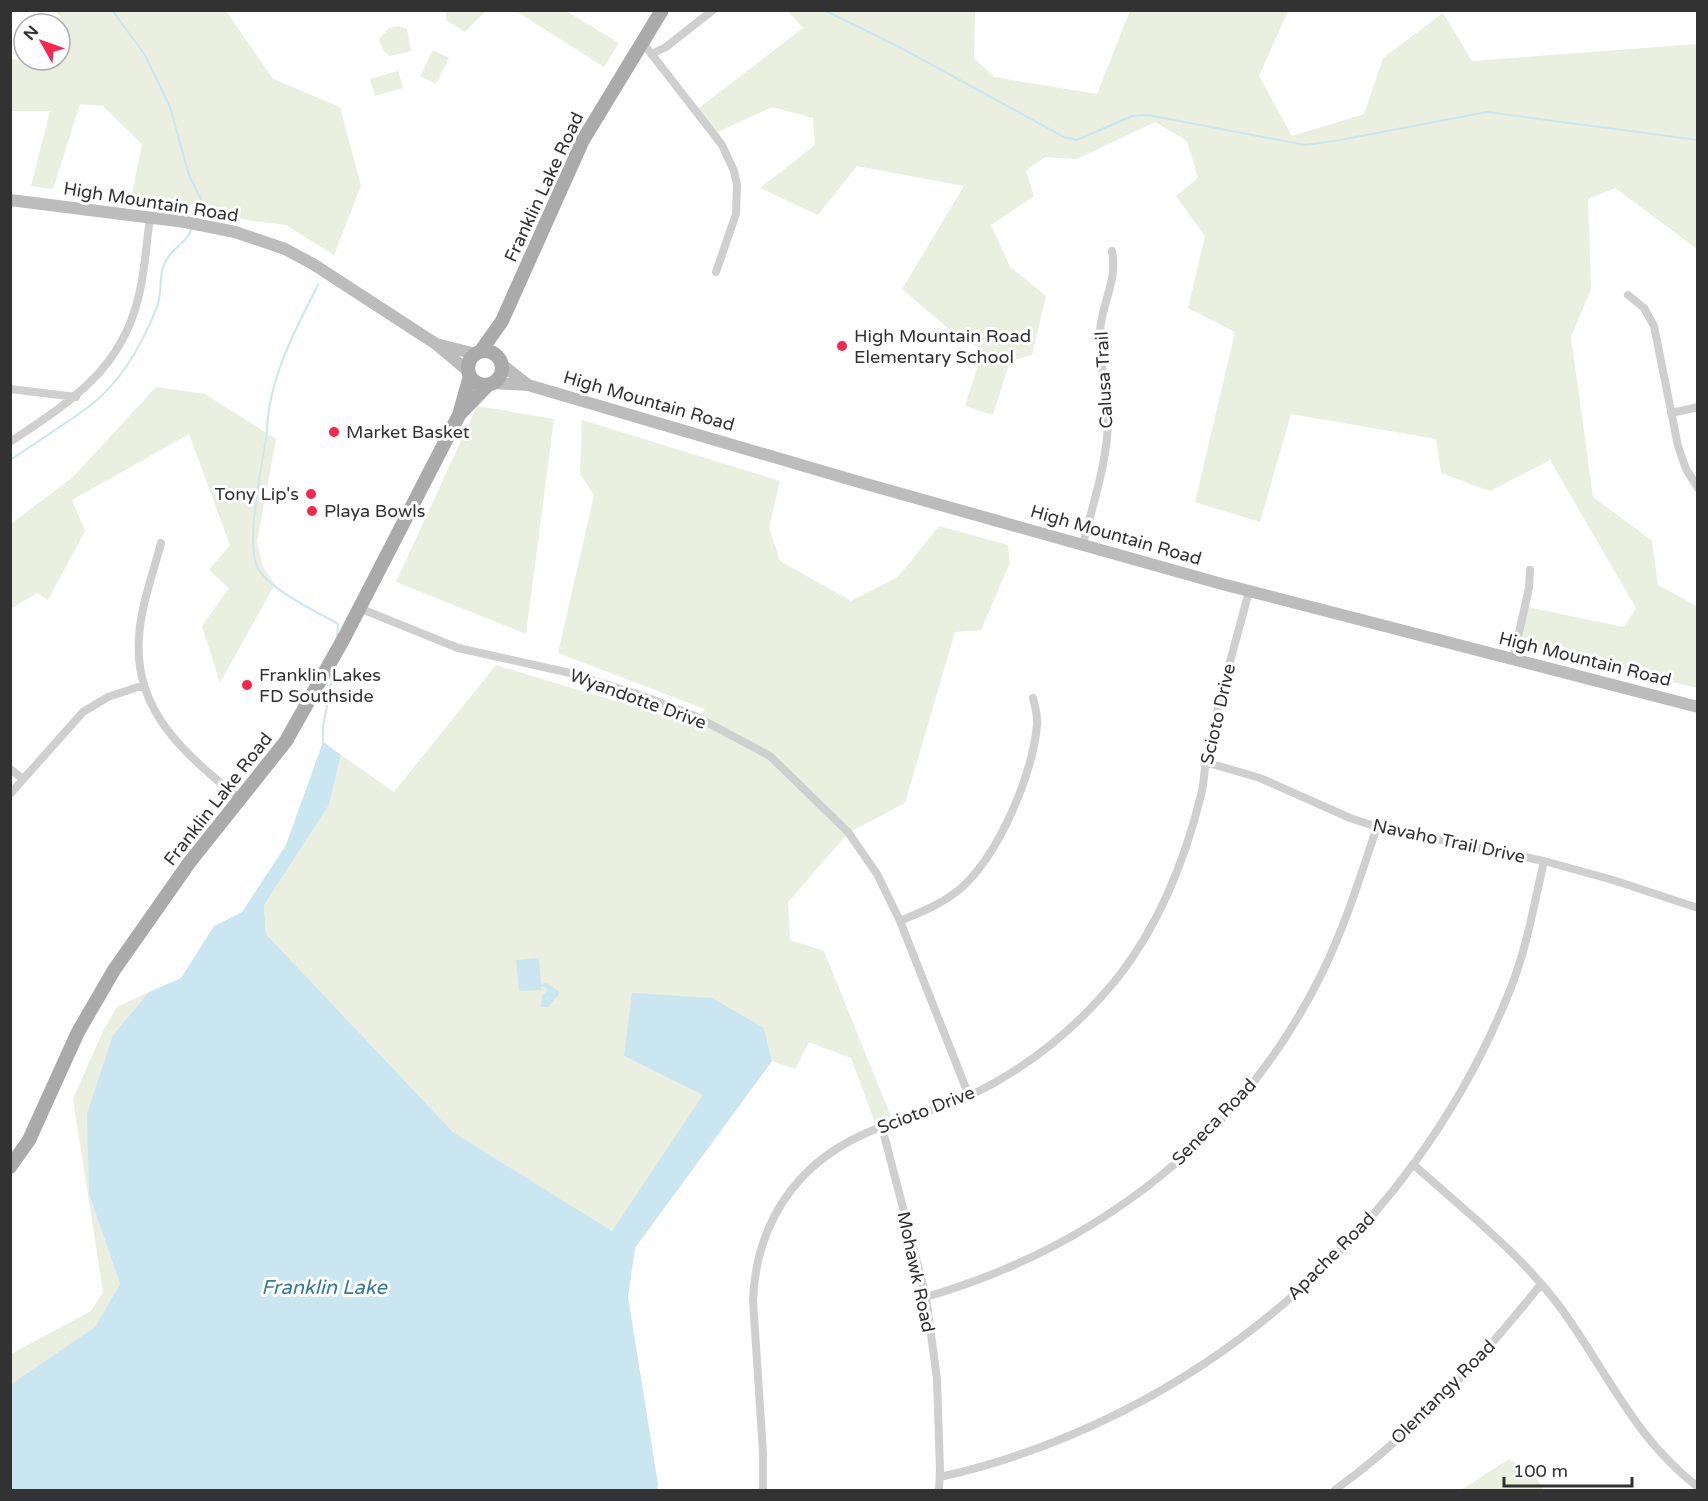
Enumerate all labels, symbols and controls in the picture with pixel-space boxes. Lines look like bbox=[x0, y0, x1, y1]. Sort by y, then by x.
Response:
north arrow bbox=[12, 12, 72, 72]
text: N bbox=[19, 22, 43, 44]
street label: Franklin Lake Road bbox=[500, 108, 588, 266]
street label: High Mountain Road bbox=[62, 177, 240, 227]
place label: High Mountain Road Elementary School bbox=[854, 325, 1031, 368]
street label: Calusa Trail bbox=[1090, 331, 1118, 429]
marker: High Mountain Road Elementary School bbox=[835, 339, 849, 353]
street label: High Mountain Road bbox=[561, 366, 737, 436]
place label: Market Basket bbox=[346, 421, 470, 443]
marker: Market Basket bbox=[327, 425, 341, 439]
place label: Tony Lip's bbox=[214, 483, 299, 505]
marker: Tony Lip's bbox=[304, 487, 318, 501]
place label: Playa Bowls bbox=[324, 500, 425, 522]
street label: High Mountain Road bbox=[1028, 500, 1204, 570]
marker: Playa Bowls bbox=[305, 504, 319, 518]
street label: High Mountain Road bbox=[1496, 627, 1674, 691]
street label: Scioto Drive bbox=[1196, 661, 1240, 767]
place label: Franklin Lakes FD Southside bbox=[259, 664, 381, 707]
street label: Wyandotte Drive bbox=[567, 664, 709, 734]
marker: Franklin Lakes FD Southside bbox=[240, 678, 254, 692]
street label: Franklin Lake Road bbox=[159, 728, 277, 870]
street label: Navaho Trail Drive bbox=[1371, 814, 1527, 868]
street label: Seneca Road bbox=[1167, 1074, 1261, 1170]
street label: Scioto Drive bbox=[874, 1081, 978, 1139]
street label: Apache Road bbox=[1282, 1207, 1380, 1305]
street label: Mohawk Road bbox=[892, 1210, 940, 1334]
water label: Franklin Lake bbox=[261, 1276, 389, 1300]
street label: Olentangy Road bbox=[1386, 1335, 1500, 1449]
scale bar bbox=[1504, 1450, 1632, 1488]
text: 100 m bbox=[1513, 1460, 1568, 1482]

